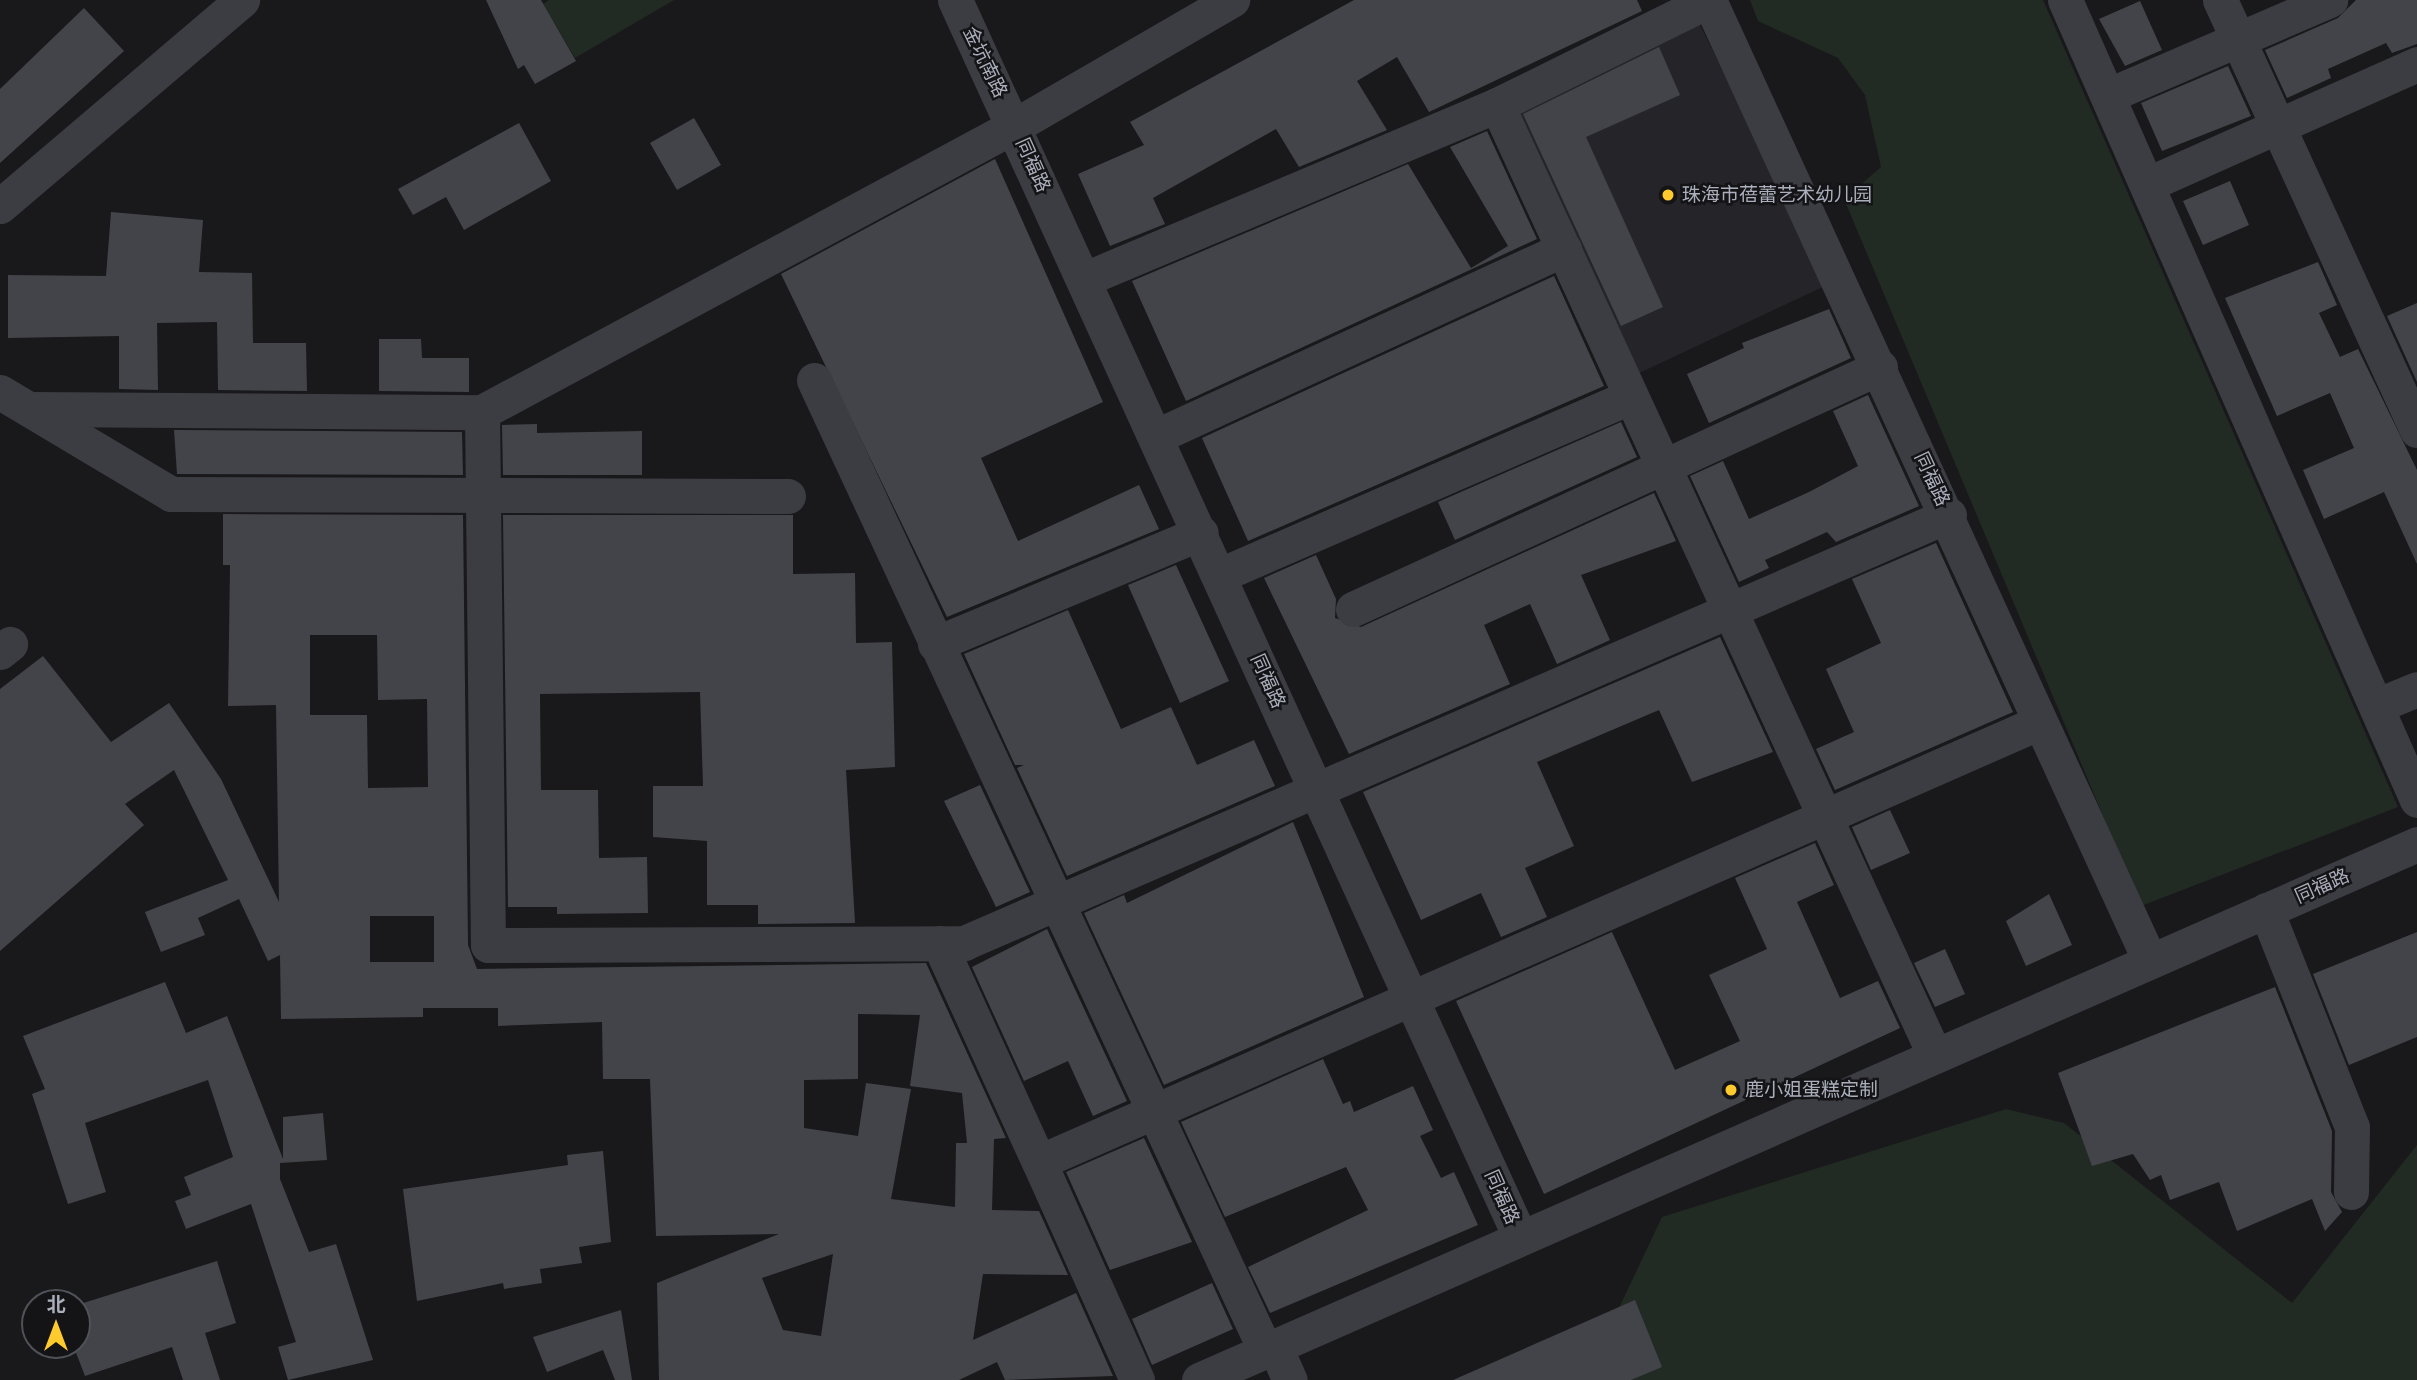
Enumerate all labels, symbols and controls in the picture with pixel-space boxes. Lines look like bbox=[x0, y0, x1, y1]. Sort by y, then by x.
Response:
street label: 金坑南路 bbox=[958, 23, 1012, 101]
street label: 同福路 bbox=[1011, 134, 1055, 196]
place label: 珠海市蓓蕾艺术幼儿园 bbox=[1682, 184, 1872, 206]
marker: 珠海市蓓蕾艺术幼儿园 bbox=[1660, 187, 1676, 203]
street label: 同福路 bbox=[1910, 448, 1954, 510]
street label: 同福路 bbox=[1246, 650, 1290, 712]
street label: 同福路 bbox=[2291, 864, 2353, 908]
place label: 鹿小姐蛋糕定制 bbox=[1745, 1079, 1878, 1101]
marker: 鹿小姐蛋糕定制 bbox=[1723, 1082, 1739, 1098]
street label: 同福路 bbox=[1480, 1166, 1524, 1228]
north arrow bbox=[21, 1289, 91, 1359]
text: 北 bbox=[46, 1293, 66, 1316]

